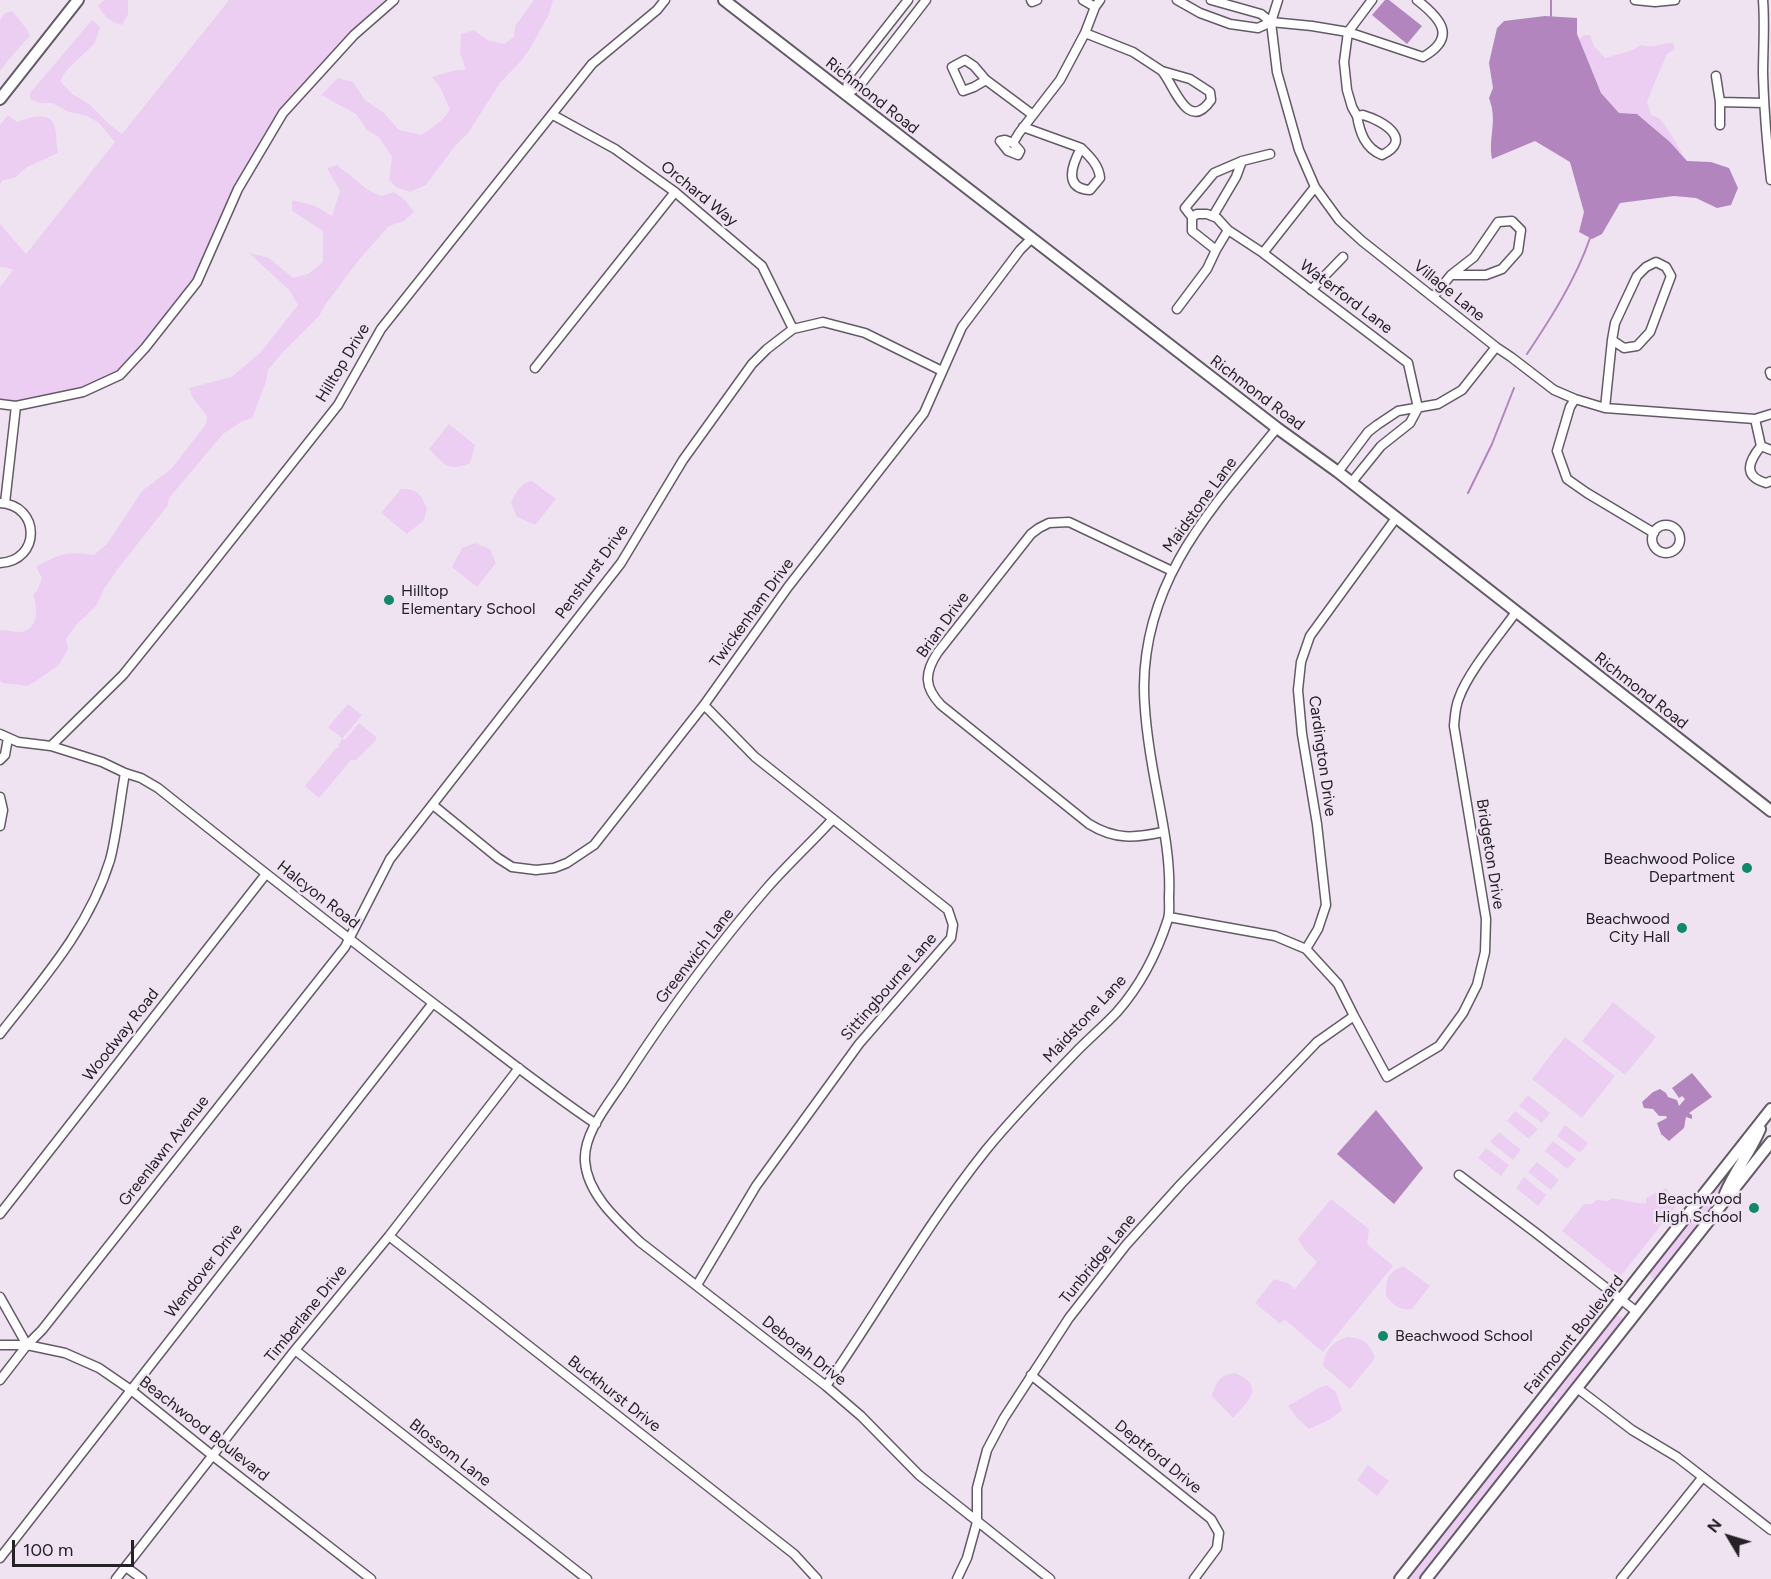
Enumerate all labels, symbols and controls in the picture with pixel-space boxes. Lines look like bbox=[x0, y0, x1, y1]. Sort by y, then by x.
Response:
street label: Richmond Road bbox=[821, 54, 923, 138]
street label: Orchard Way bbox=[657, 157, 741, 231]
street label: Waterford Lane bbox=[1296, 256, 1396, 338]
street label: Village Lane bbox=[1409, 256, 1489, 326]
street label: Hilltop Drive bbox=[312, 320, 374, 406]
street label: Richmond Road bbox=[1206, 351, 1308, 435]
street label: Maidstone Lane bbox=[1159, 454, 1241, 556]
street label: Penshurst Drive bbox=[551, 521, 633, 623]
street label: Twickenham Drive bbox=[706, 555, 798, 671]
place label: Hilltop Elementary School bbox=[401, 581, 535, 619]
street label: Brian Drive bbox=[913, 588, 973, 662]
marker: Hilltop Elementary School bbox=[382, 593, 396, 607]
street label: Richmond Road bbox=[1590, 649, 1692, 733]
street label: Cardington Drive bbox=[1304, 694, 1340, 818]
street label: Bridgeton Drive bbox=[1472, 797, 1508, 911]
place label: Beachwood Police Department bbox=[1604, 849, 1735, 887]
street label: Halcyon Road bbox=[273, 857, 363, 933]
marker: Beachwood Police Department bbox=[1740, 861, 1754, 875]
street label: Greenwich Lane bbox=[652, 904, 738, 1008]
place label: Beachwood City Hall bbox=[1586, 909, 1670, 947]
marker: Beachwood City Hall bbox=[1675, 921, 1689, 935]
street label: Sittingbourne Lane bbox=[837, 929, 941, 1045]
street label: Maidstone Lane bbox=[1039, 971, 1131, 1067]
street label: Woodway Road bbox=[79, 985, 163, 1085]
street label: Greenlawn Avenue bbox=[115, 1092, 213, 1210]
place label: Beachwood High School bbox=[1655, 1189, 1742, 1227]
marker: Beachwood High School bbox=[1747, 1201, 1761, 1215]
street label: Tunbridge Lane bbox=[1056, 1210, 1140, 1308]
street label: Wendover Drive bbox=[161, 1220, 247, 1322]
street label: Timberlane Drive bbox=[261, 1261, 351, 1367]
street label: Fairmount Boulevard bbox=[1520, 1272, 1628, 1398]
street label: Deborah Drive bbox=[758, 1312, 850, 1390]
place label: Beachwood School bbox=[1395, 1326, 1533, 1346]
marker: Beachwood School bbox=[1376, 1329, 1390, 1343]
street label: Buckhurst Drive bbox=[564, 1352, 664, 1436]
street label: Beachwood Boulevard bbox=[135, 1372, 273, 1486]
street label: Blossom Lane bbox=[405, 1415, 495, 1491]
street label: Deptford Drive bbox=[1111, 1416, 1205, 1498]
north arrow bbox=[1699, 1507, 1759, 1567]
text: N bbox=[1703, 1515, 1726, 1536]
scale bar bbox=[15, 1528, 136, 1566]
text: 100 m bbox=[23, 1539, 73, 1561]

